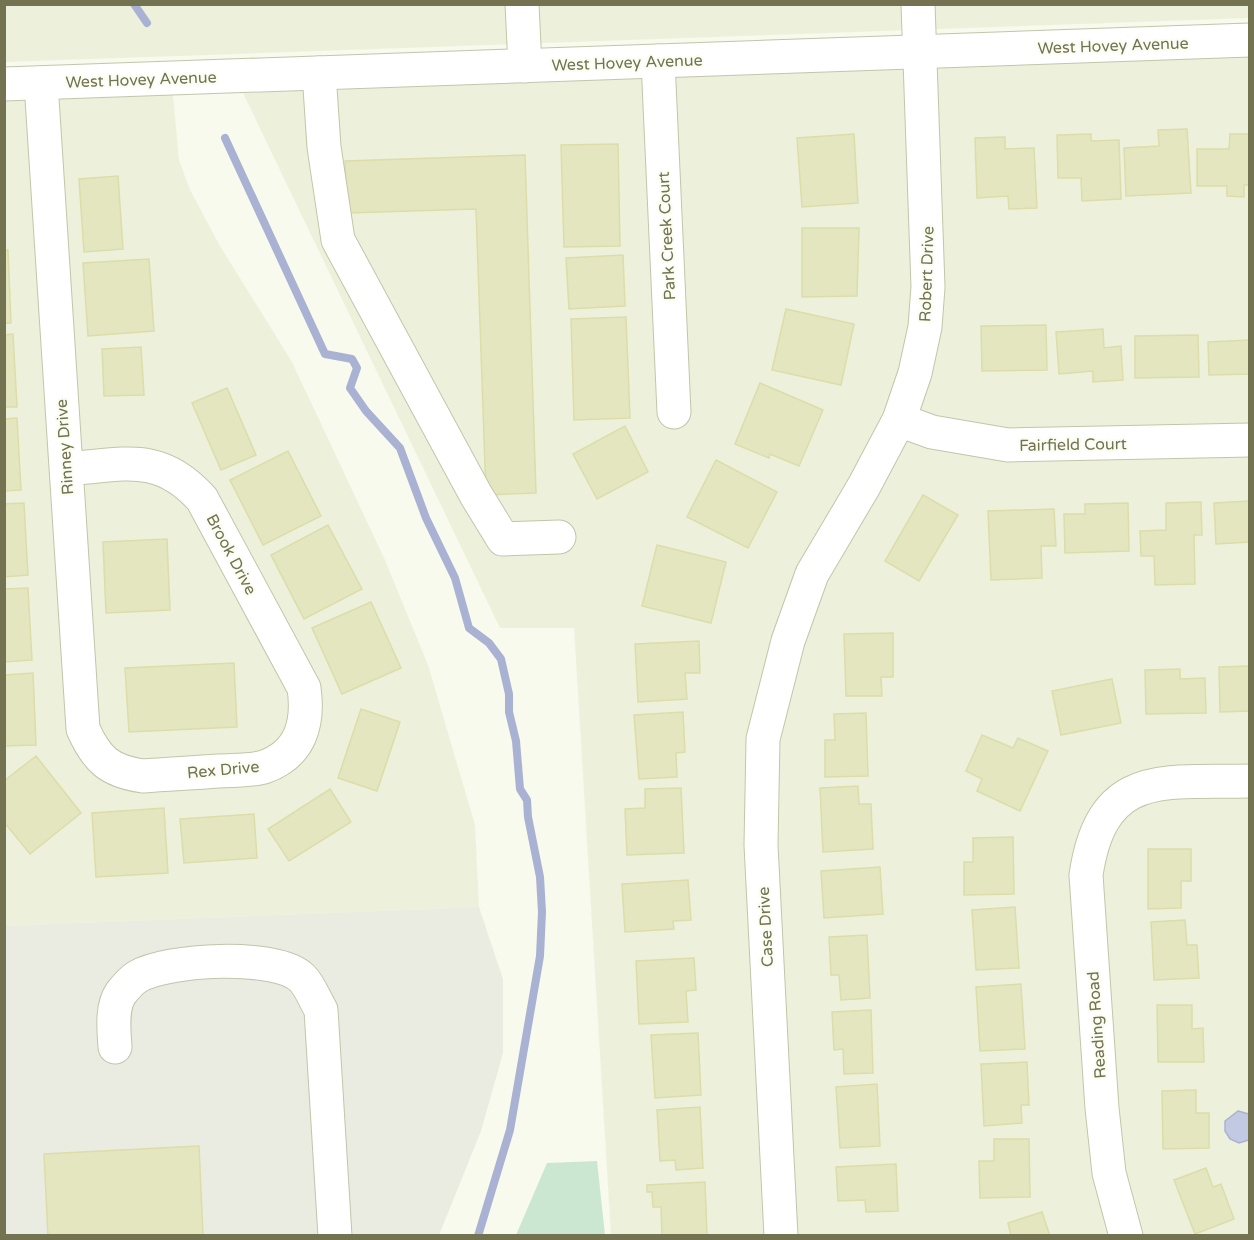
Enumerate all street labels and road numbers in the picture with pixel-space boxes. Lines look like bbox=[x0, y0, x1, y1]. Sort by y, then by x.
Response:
street label: West Hovey Avenue bbox=[1037, 33, 1189, 59]
street label: West Hovey Avenue bbox=[551, 50, 703, 76]
street label: West Hovey Avenue bbox=[65, 67, 217, 93]
street label: Park Creek Court bbox=[654, 171, 680, 301]
street label: Robert Drive bbox=[915, 226, 939, 322]
street label: Rinney Drive bbox=[52, 398, 78, 496]
street label: Fairfield Court bbox=[1019, 434, 1127, 456]
street label: Brook Drive bbox=[201, 511, 261, 598]
street label: Rex Drive bbox=[186, 757, 260, 783]
street label: Case Drive bbox=[754, 886, 778, 968]
street label: Reading Road bbox=[1083, 970, 1111, 1079]

